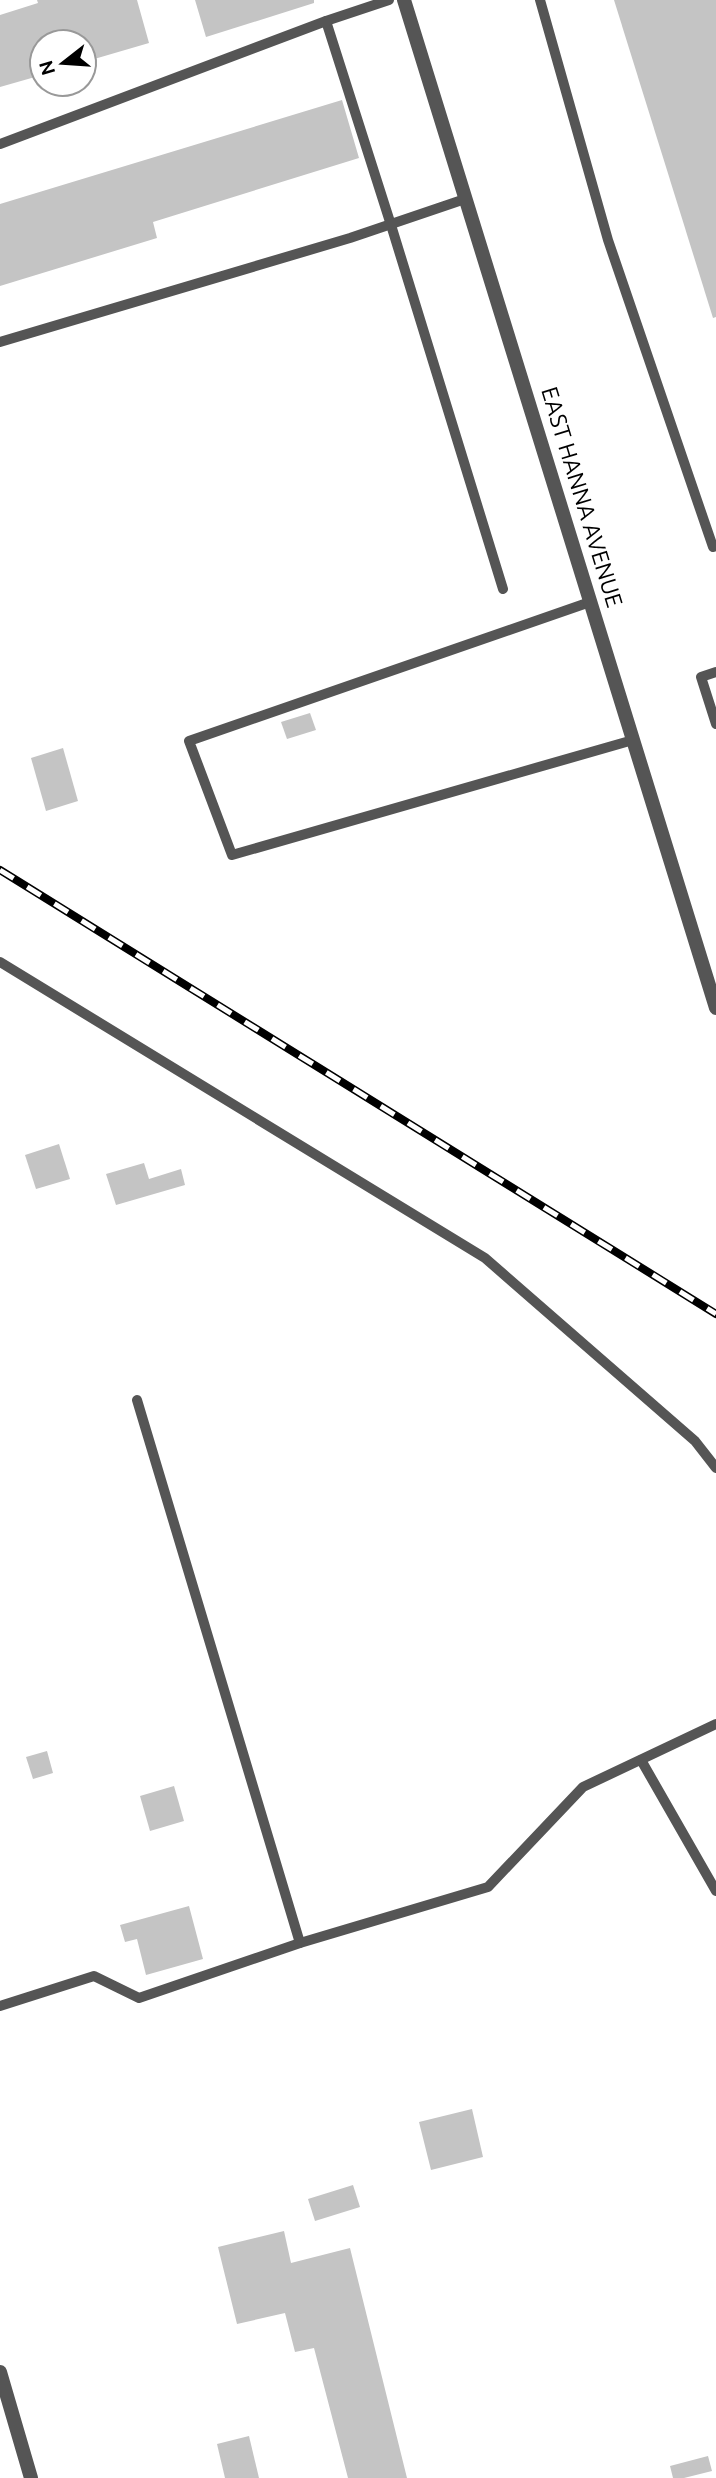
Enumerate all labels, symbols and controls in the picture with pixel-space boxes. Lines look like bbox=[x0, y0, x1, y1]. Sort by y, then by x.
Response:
north arrow bbox=[28, 28, 98, 98]
text: N bbox=[34, 58, 59, 78]
street label: EAST HANNA AVENUE bbox=[537, 384, 628, 610]

